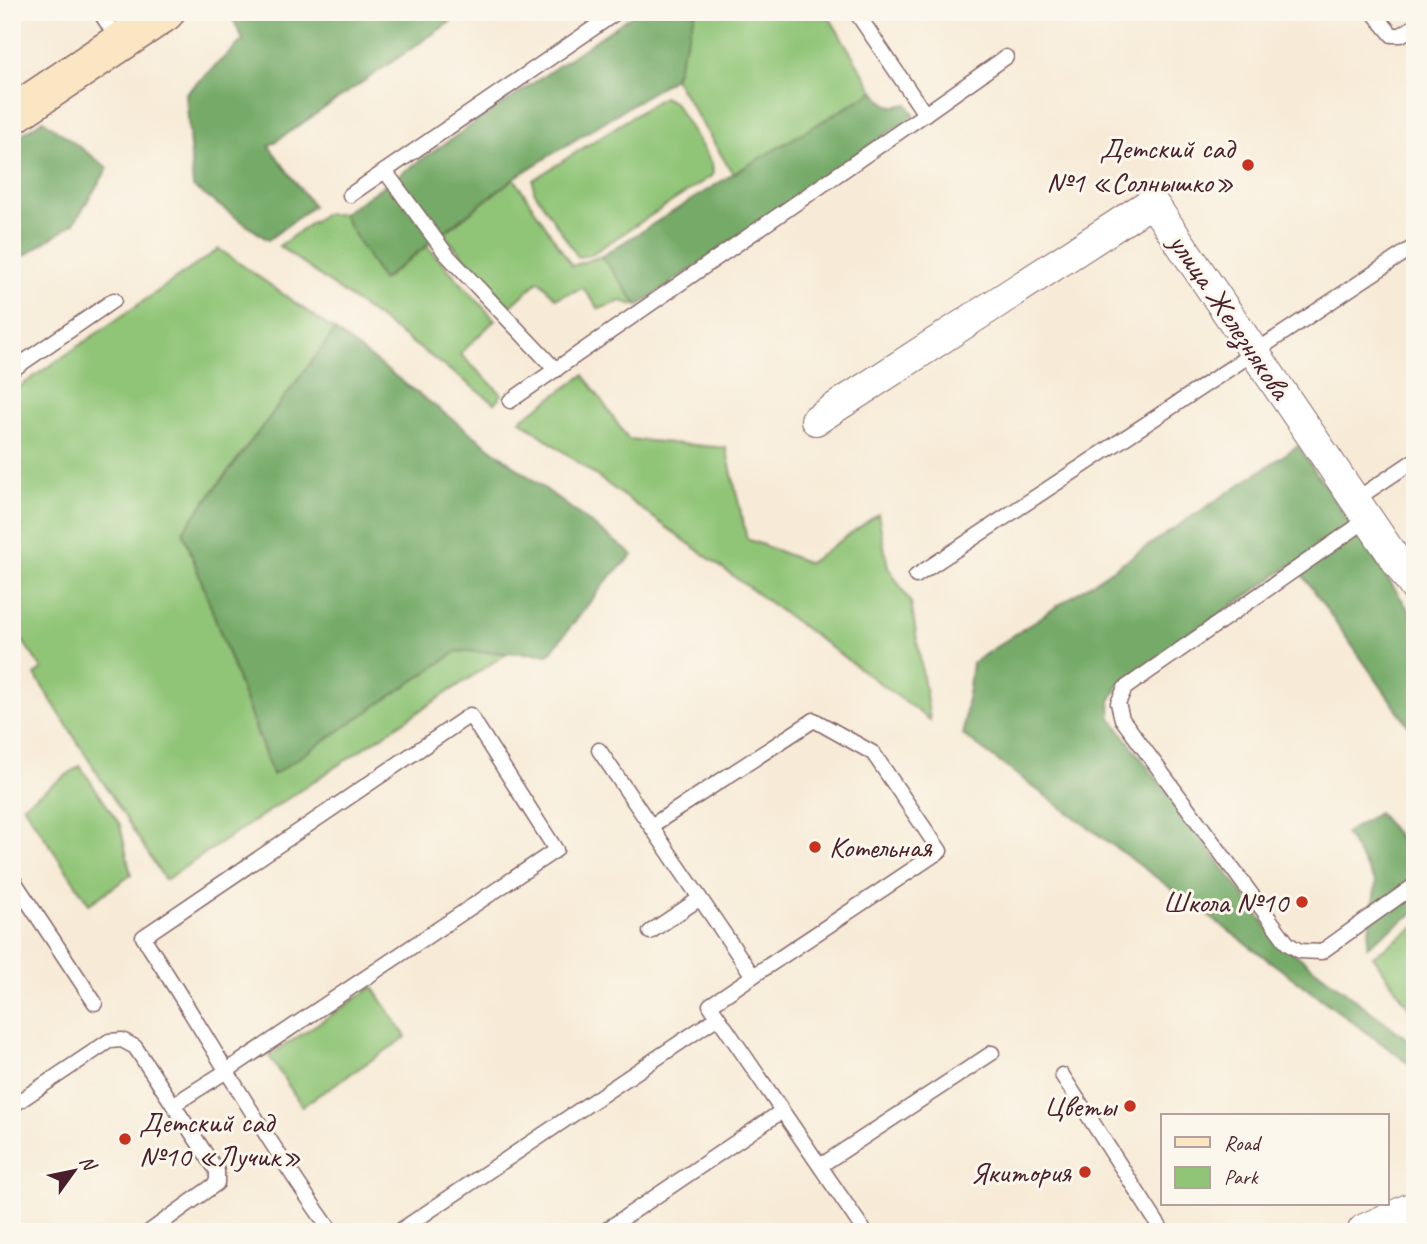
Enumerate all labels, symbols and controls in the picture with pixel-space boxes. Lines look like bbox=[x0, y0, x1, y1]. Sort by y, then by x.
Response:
place label: Детский сад №1 «Солнышко» bbox=[1046, 129, 1236, 201]
marker: Детский сад №1 «Солнышко» bbox=[1240, 157, 1256, 173]
street label: улица Железнякова bbox=[1159, 224, 1301, 408]
place label: Котельная bbox=[829, 828, 933, 866]
marker: Котельная bbox=[807, 839, 823, 855]
place label: Школа №10 bbox=[1163, 883, 1290, 921]
marker: Школа №10 bbox=[1294, 894, 1310, 910]
place label: Цветы bbox=[1044, 1087, 1118, 1125]
marker: Цветы bbox=[1122, 1098, 1138, 1114]
place label: Детский сад №10 «Лучик» bbox=[139, 1103, 301, 1175]
legend bbox=[1161, 1114, 1388, 1206]
text: Road bbox=[1224, 1130, 1263, 1156]
marker: Детский сад №10 «Лучик» bbox=[117, 1131, 133, 1147]
north arrow bbox=[38, 1136, 108, 1206]
text: N bbox=[74, 1151, 102, 1176]
place label: Якитория bbox=[971, 1153, 1072, 1191]
marker: Якитория bbox=[1077, 1164, 1093, 1180]
text: Park bbox=[1224, 1164, 1259, 1190]

